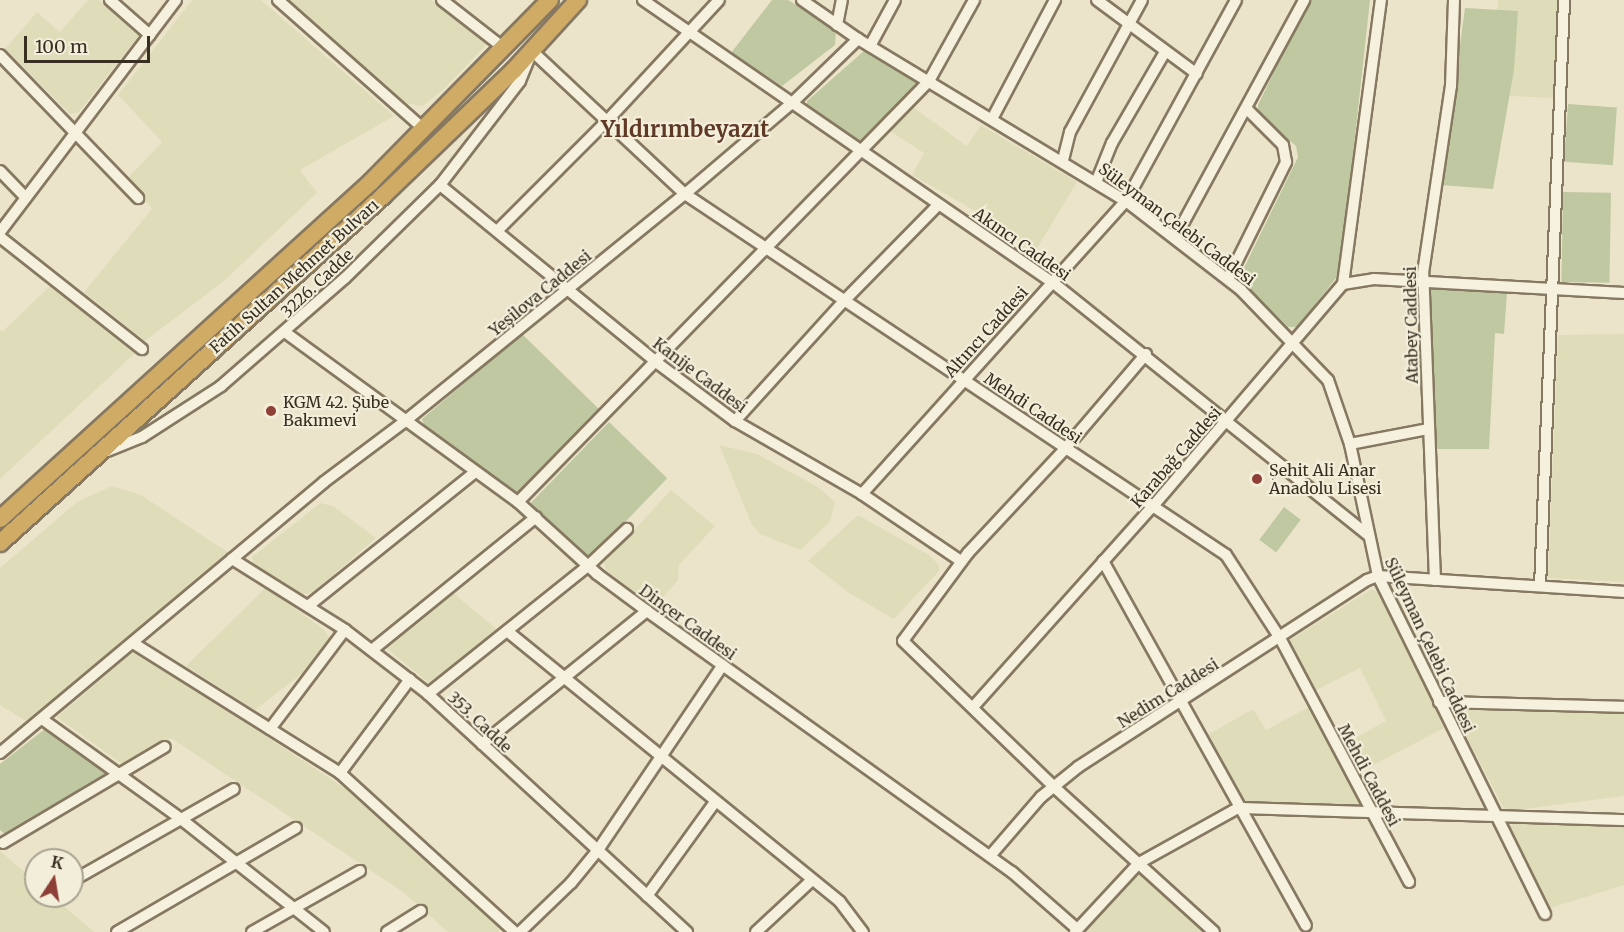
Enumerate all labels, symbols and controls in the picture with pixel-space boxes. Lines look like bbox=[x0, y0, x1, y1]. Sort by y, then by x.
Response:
scale bar bbox=[27, 24, 153, 62]
text: 100 m bbox=[35, 35, 88, 58]
district label: Yıldırımbeyazıt bbox=[601, 117, 769, 143]
street label: Süleyman Çelebi Caddesi bbox=[1095, 159, 1259, 289]
street label: Fatih Sultan Mehmet Bulvarı bbox=[206, 195, 382, 357]
street label: Akıncı Caddesi bbox=[970, 203, 1074, 285]
street label: 3226. Cadde bbox=[277, 245, 357, 321]
street label: Yeşilova Caddesi bbox=[485, 246, 595, 340]
street label: Atabey Caddesi bbox=[1400, 266, 1422, 384]
street label: Altıncı Caddesi bbox=[940, 283, 1032, 381]
street label: Kanije Caddesi bbox=[649, 333, 751, 417]
street label: Mehdi Caddesi bbox=[981, 368, 1085, 448]
place label: KGM 42. Şube Bakımevi bbox=[283, 392, 389, 430]
street label: Karabağ Caddesi bbox=[1127, 403, 1225, 511]
marker: KGM 42. Şube Bakımevi bbox=[264, 404, 278, 418]
place label: Şehit Ali Anar Anadolu Lisesi bbox=[1269, 460, 1381, 498]
marker: Şehit Ali Anar Anadolu Lisesi bbox=[1250, 472, 1264, 486]
street label: Süleyman Çelebi Caddesi bbox=[1381, 554, 1479, 736]
street label: Dinçer Caddesi bbox=[636, 580, 740, 664]
street label: Nedim Caddesi bbox=[1114, 654, 1222, 732]
street label: 353. Cadde bbox=[444, 688, 516, 756]
street label: Mehdi Caddesi bbox=[1334, 721, 1404, 829]
north arrow bbox=[24, 848, 84, 908]
text: K bbox=[49, 851, 65, 873]

